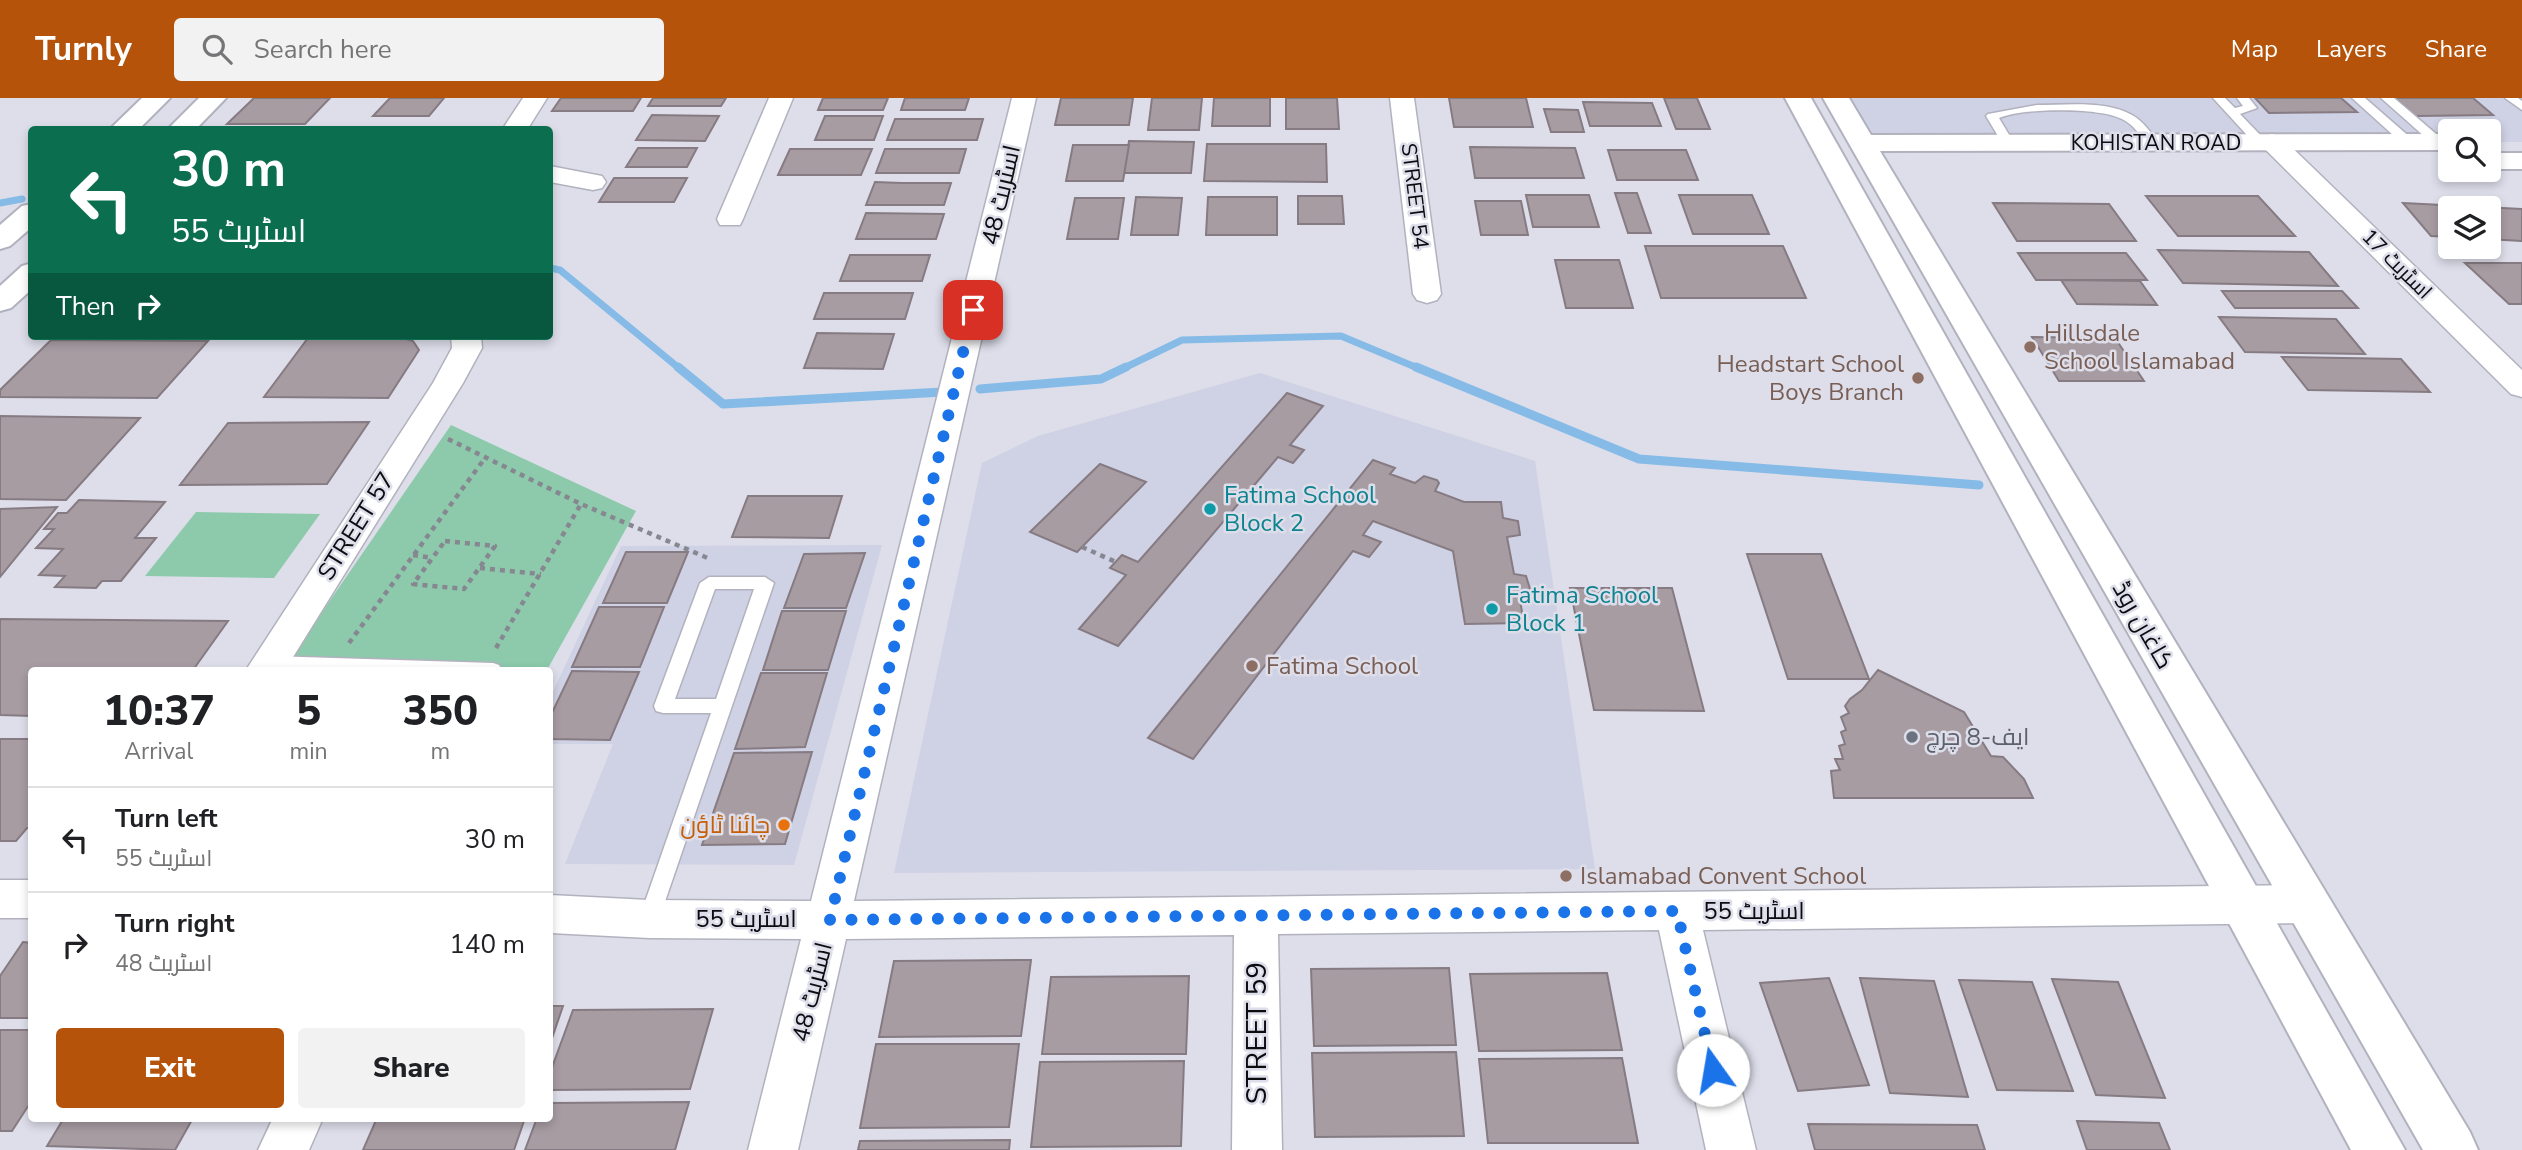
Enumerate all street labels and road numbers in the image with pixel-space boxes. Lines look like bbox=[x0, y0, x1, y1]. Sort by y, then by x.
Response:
street label: KOHISTAN ROAD bbox=[2071, 129, 2241, 157]
street label: STREET 54 bbox=[1395, 141, 1435, 251]
street label: اسٹریٹ 48 bbox=[974, 142, 1028, 248]
street label: اسٹریٹ 17 bbox=[2356, 223, 2438, 305]
street label: STREET 57 bbox=[310, 466, 402, 586]
street label: کاغان روڈ bbox=[2105, 575, 2181, 675]
street label: اسٹریٹ 55 bbox=[1703, 895, 1805, 927]
street label: اسٹریٹ 55 bbox=[695, 903, 797, 935]
street label: اسٹریٹ 48 bbox=[784, 939, 840, 1045]
street label: STREET 59 bbox=[1238, 962, 1276, 1104]

